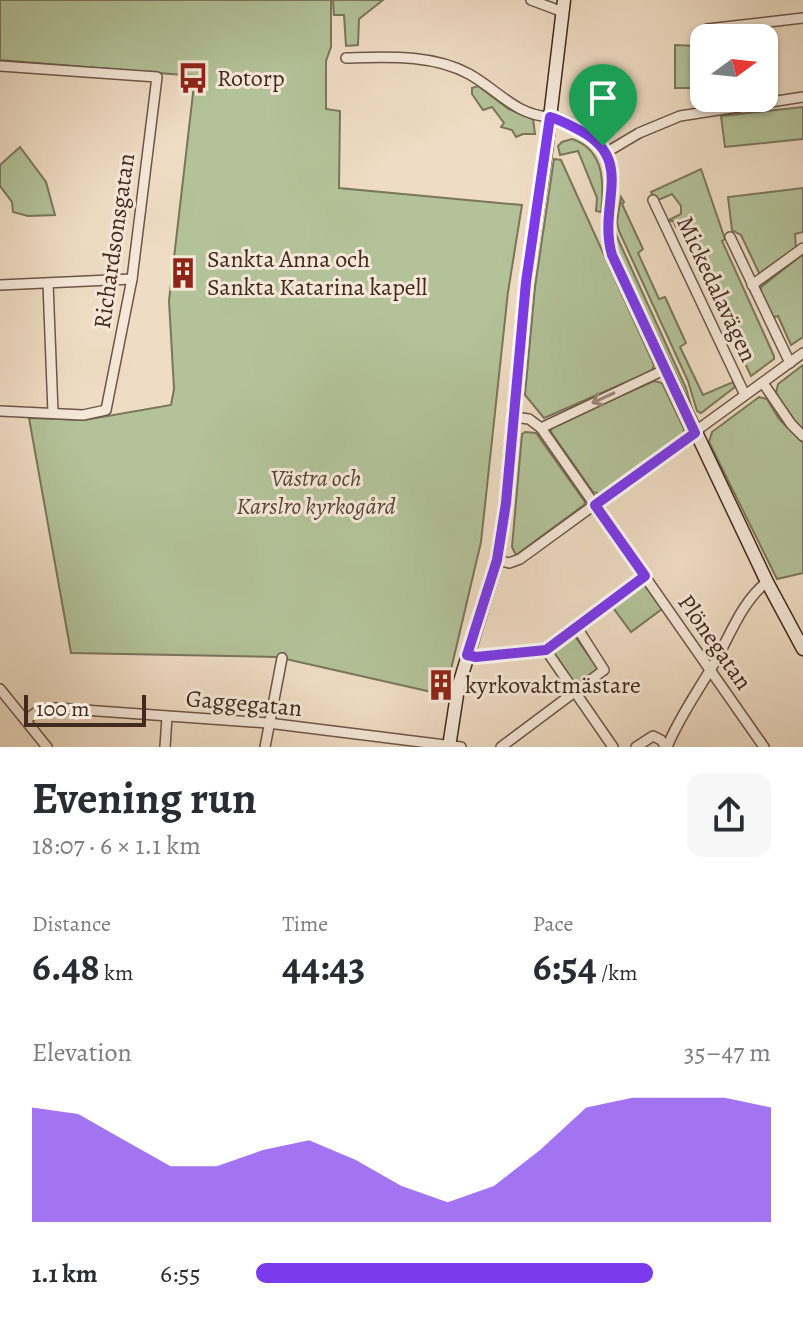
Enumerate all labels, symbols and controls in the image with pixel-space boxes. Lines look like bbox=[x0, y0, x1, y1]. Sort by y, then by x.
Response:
north arrow bbox=[690, 24, 778, 112]
map controls bbox=[690, 24, 778, 112]
bus stop icon: Rotorp bbox=[176, 61, 210, 95]
place label: Rotorp bbox=[217, 62, 285, 94]
pin bbox=[569, 64, 637, 146]
icon: arrive bbox=[581, 76, 625, 120]
street label: Richardsonsgatan bbox=[86, 151, 142, 331]
street label: Mickedalavägen bbox=[669, 211, 765, 367]
place label: Sankta Anna och Sankta Katarina kapell bbox=[207, 243, 427, 303]
building icon: Sankta Anna och Sankta Katarina kapell bbox=[166, 256, 200, 290]
one-way arrow bbox=[591, 391, 615, 406]
park label: Västra och Karslro kyrkogård bbox=[236, 462, 396, 522]
street label: Plönegatan bbox=[670, 588, 760, 696]
building icon: kyrkovaktmästare bbox=[424, 668, 458, 702]
place label: kyrkovaktmästare bbox=[465, 669, 641, 701]
street label: Gaggegatan bbox=[184, 682, 304, 724]
scale bar bbox=[24, 691, 146, 727]
text: 100 m bbox=[36, 694, 90, 724]
text: Evening run bbox=[32, 768, 257, 828]
button: share bbox=[687, 773, 771, 857]
text: 18:07 · 6 × 1.1 km bbox=[32, 828, 201, 863]
text: Distance bbox=[32, 909, 111, 939]
text: Time bbox=[282, 909, 328, 939]
text: Pace bbox=[533, 909, 573, 939]
text: 6.48 bbox=[32, 939, 100, 994]
text: 44:43 bbox=[282, 939, 365, 994]
text: 6:54 bbox=[533, 939, 597, 994]
text: km bbox=[100, 958, 133, 988]
text: /km bbox=[597, 958, 638, 988]
text: Elevation bbox=[32, 1035, 132, 1070]
text: 35–47 m bbox=[684, 1035, 771, 1070]
text: 1.1 km bbox=[32, 1256, 98, 1291]
text: 6:55 bbox=[160, 1256, 201, 1291]

